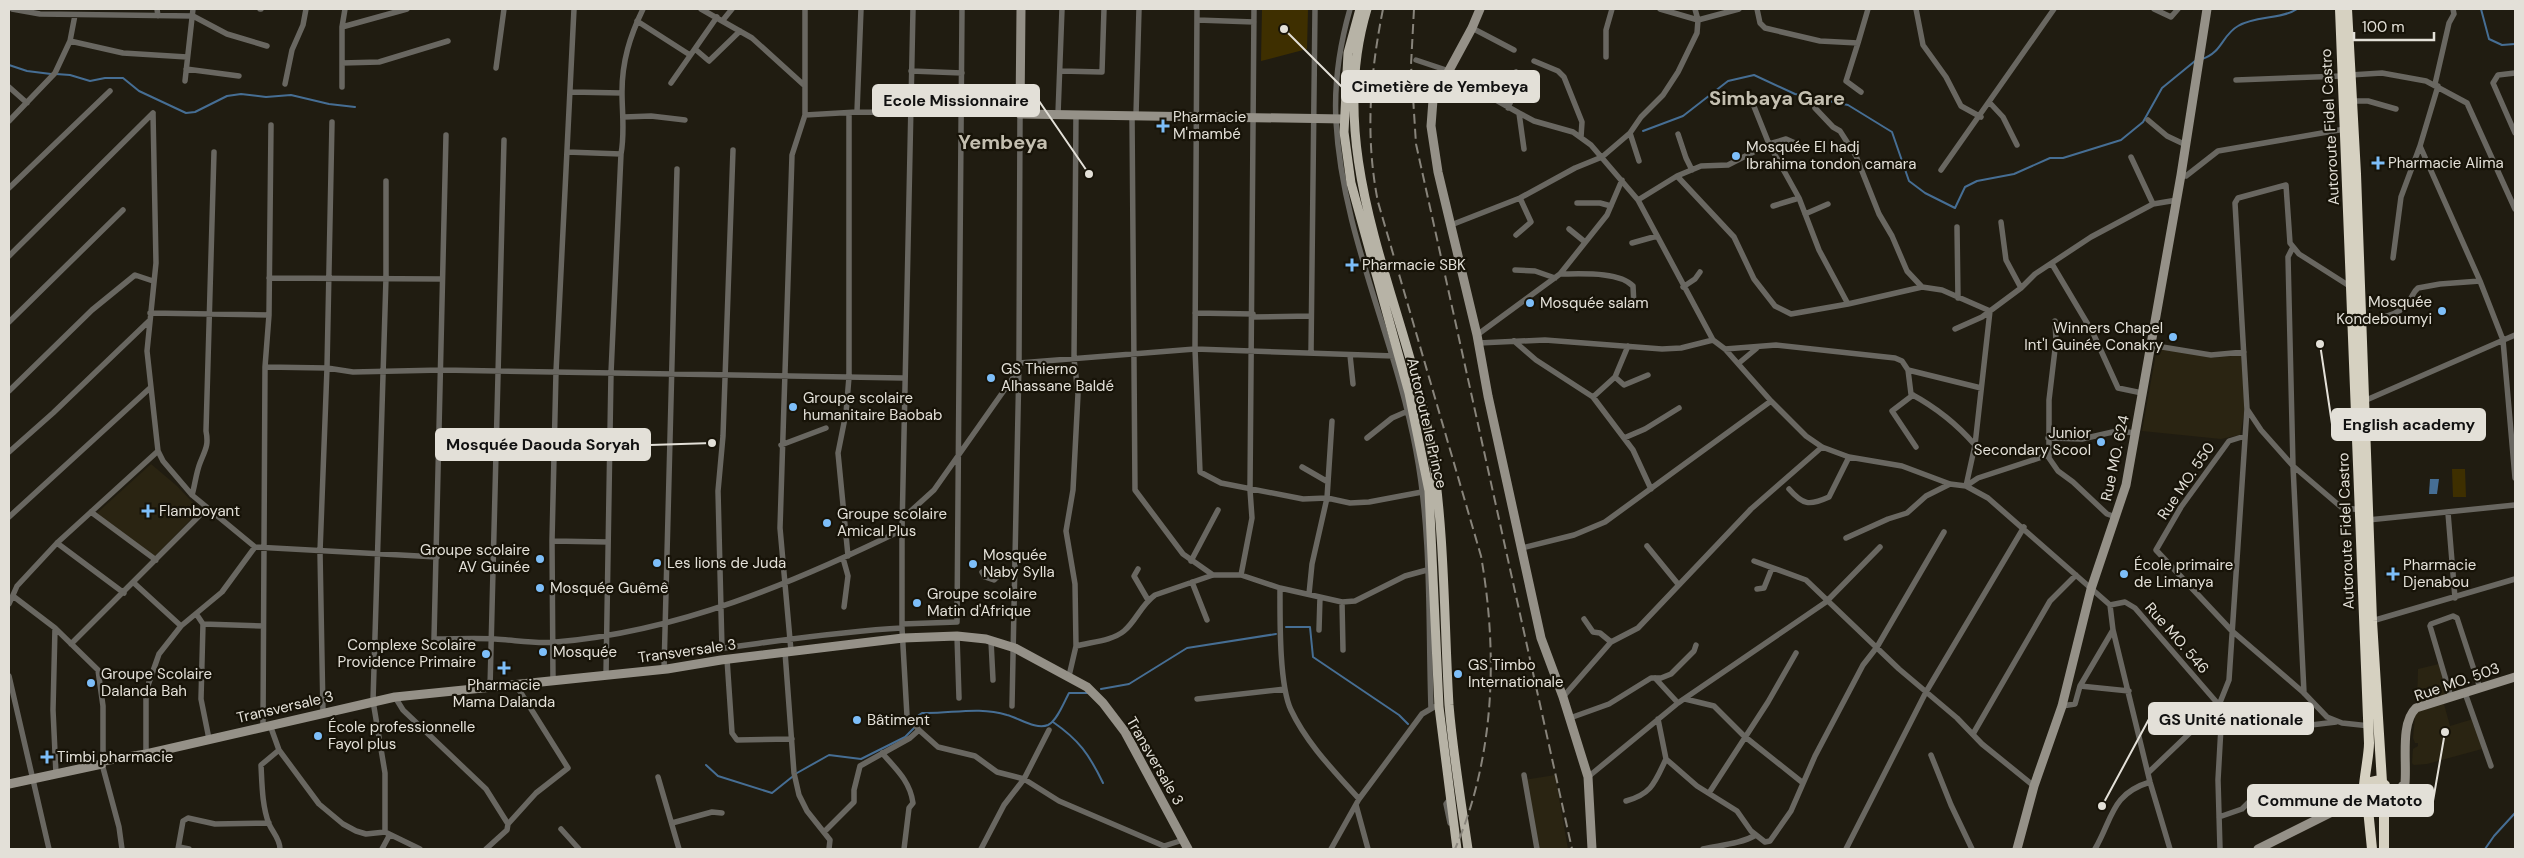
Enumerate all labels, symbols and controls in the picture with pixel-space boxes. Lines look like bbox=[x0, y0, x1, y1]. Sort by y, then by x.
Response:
scale bar bbox=[2354, 10, 2434, 42]
text: 100 m bbox=[2362, 17, 2405, 37]
street label: Autoroute Fidel Castro bbox=[2316, 48, 2344, 206]
callout: Cimetière de Yembeya bbox=[1342, 71, 1539, 102]
text: Cimetière de Yembeya bbox=[1352, 76, 1528, 97]
callout: Ecole Missionnaire bbox=[873, 85, 1039, 116]
district label: Simbaya Gare bbox=[1709, 85, 1845, 111]
text: Ecole Missionnaire bbox=[883, 90, 1029, 111]
place label: Pharmacie M'mambé bbox=[1173, 107, 1246, 144]
marker: Pharmacie M'mambé bbox=[1157, 120, 1169, 132]
district label: Yembeya bbox=[958, 129, 1048, 155]
place label: Mosquée El hadj Ibrahima tondon camara bbox=[1746, 137, 1916, 174]
marker: Mosquée El hadj Ibrahima tondon camara bbox=[1730, 150, 1742, 162]
place label: Pharmacie Alima bbox=[2388, 153, 2504, 173]
marker: Pharmacie Alima bbox=[2372, 157, 2384, 169]
place label: Pharmacie SBK bbox=[1362, 255, 1466, 275]
marker: Pharmacie SBK bbox=[1346, 259, 1358, 271]
place label: Mosquée Kondeboumyi bbox=[2336, 292, 2432, 329]
place label: Mosquée salam bbox=[1540, 293, 1649, 313]
marker: Mosquée salam bbox=[1524, 297, 1536, 309]
marker: Mosquée Kondeboumyi bbox=[2436, 305, 2448, 317]
place label: Winners Chapel Int'l Guinée Conakry bbox=[2024, 318, 2164, 355]
marker: Winners Chapel Int'l Guinée Conakry bbox=[2167, 331, 2179, 343]
street label: Autoroute le Prince bbox=[1402, 356, 1452, 490]
place label: GS Thierno Alhassane Baldé bbox=[1001, 359, 1114, 396]
marker: GS Thierno Alhassane Baldé bbox=[985, 372, 997, 384]
place label: Groupe scolaire humanitaire Baobab bbox=[803, 388, 942, 425]
marker: Groupe scolaire humanitaire Baobab bbox=[787, 401, 799, 413]
callout: English academy bbox=[2332, 409, 2485, 440]
street label: Rue MO. 624 bbox=[2096, 413, 2134, 503]
text: English academy bbox=[2343, 414, 2476, 435]
place label: Junior Secondary Scool bbox=[1974, 423, 2091, 460]
callout: Mosquée Daouda Soryah bbox=[436, 429, 650, 460]
text: Mosquée Daouda Soryah bbox=[446, 434, 640, 455]
marker: Junior Secondary Scool bbox=[2095, 436, 2107, 448]
street label: Rue MO. 550 bbox=[2153, 438, 2219, 524]
street label: Autoroute Fidel Castro bbox=[2333, 452, 2359, 610]
place label: Flamboyant bbox=[159, 501, 240, 521]
marker: Flamboyant bbox=[141, 504, 155, 518]
place label: Groupe scolaire Amical Plus bbox=[837, 504, 947, 541]
marker: Groupe scolaire Amical Plus bbox=[821, 517, 833, 529]
place label: Groupe scolaire AV Guinée bbox=[420, 540, 530, 577]
place label: Mosquée Naby Sylla bbox=[983, 545, 1055, 582]
marker: Groupe scolaire AV Guinée bbox=[534, 553, 546, 565]
place label: Les lions de Juda bbox=[667, 553, 786, 573]
place label: École primaire de Limanya bbox=[2134, 555, 2233, 592]
place label: Pharmacie Djenabou bbox=[2403, 555, 2476, 592]
marker: Les lions de Juda bbox=[651, 557, 663, 569]
marker: Mosquée Naby Sylla bbox=[967, 558, 979, 570]
marker: École primaire de Limanya bbox=[2118, 568, 2130, 580]
marker: Pharmacie Djenabou bbox=[2387, 568, 2399, 580]
place label: Mosquée Guêmê bbox=[550, 578, 668, 598]
marker: Mosquée Guêmê bbox=[534, 582, 546, 594]
place label: Groupe scolaire Matin d'Afrique bbox=[927, 584, 1037, 621]
marker: Groupe scolaire Matin d'Afrique bbox=[911, 597, 923, 609]
street label: Rue MO. 546 bbox=[2140, 598, 2214, 678]
street label: Transversale 3 bbox=[637, 634, 737, 668]
place label: Complexe Scolaire Providence Primaire bbox=[338, 635, 476, 672]
place label: Mosquée bbox=[553, 642, 617, 662]
marker: Mosquée bbox=[537, 646, 549, 658]
marker: Complexe Scolaire Providence Primaire bbox=[480, 648, 492, 660]
place label: GS Timbo Internationale bbox=[1468, 655, 1563, 692]
street label: Rue MO. 503 bbox=[2412, 658, 2502, 706]
marker: Pharmacie Mama Dalanda bbox=[498, 662, 510, 674]
place label: Groupe Scolaire Dalanda Bah bbox=[101, 664, 212, 701]
marker: GS Timbo Internationale bbox=[1452, 668, 1464, 680]
place label: Pharmacie Mama Dalanda bbox=[453, 675, 555, 712]
marker: Groupe Scolaire Dalanda Bah bbox=[85, 677, 97, 689]
street label: Transversale 3 bbox=[235, 686, 335, 728]
callout: GS Unité nationale bbox=[2149, 703, 2313, 734]
text: GS Unité nationale bbox=[2159, 709, 2303, 730]
place label: Bâtiment bbox=[867, 710, 930, 730]
street label: Transversale 3 bbox=[1122, 713, 1188, 809]
marker: Bâtiment bbox=[851, 714, 863, 726]
place label: École professionnelle Fayol plus bbox=[328, 717, 475, 754]
marker: École professionnelle Fayol plus bbox=[312, 730, 324, 742]
place label: Timbi pharmacie bbox=[57, 747, 173, 767]
marker: Timbi pharmacie bbox=[41, 751, 53, 763]
callout: Commune de Matoto bbox=[2248, 785, 2433, 816]
text: Commune de Matoto bbox=[2258, 790, 2422, 811]

